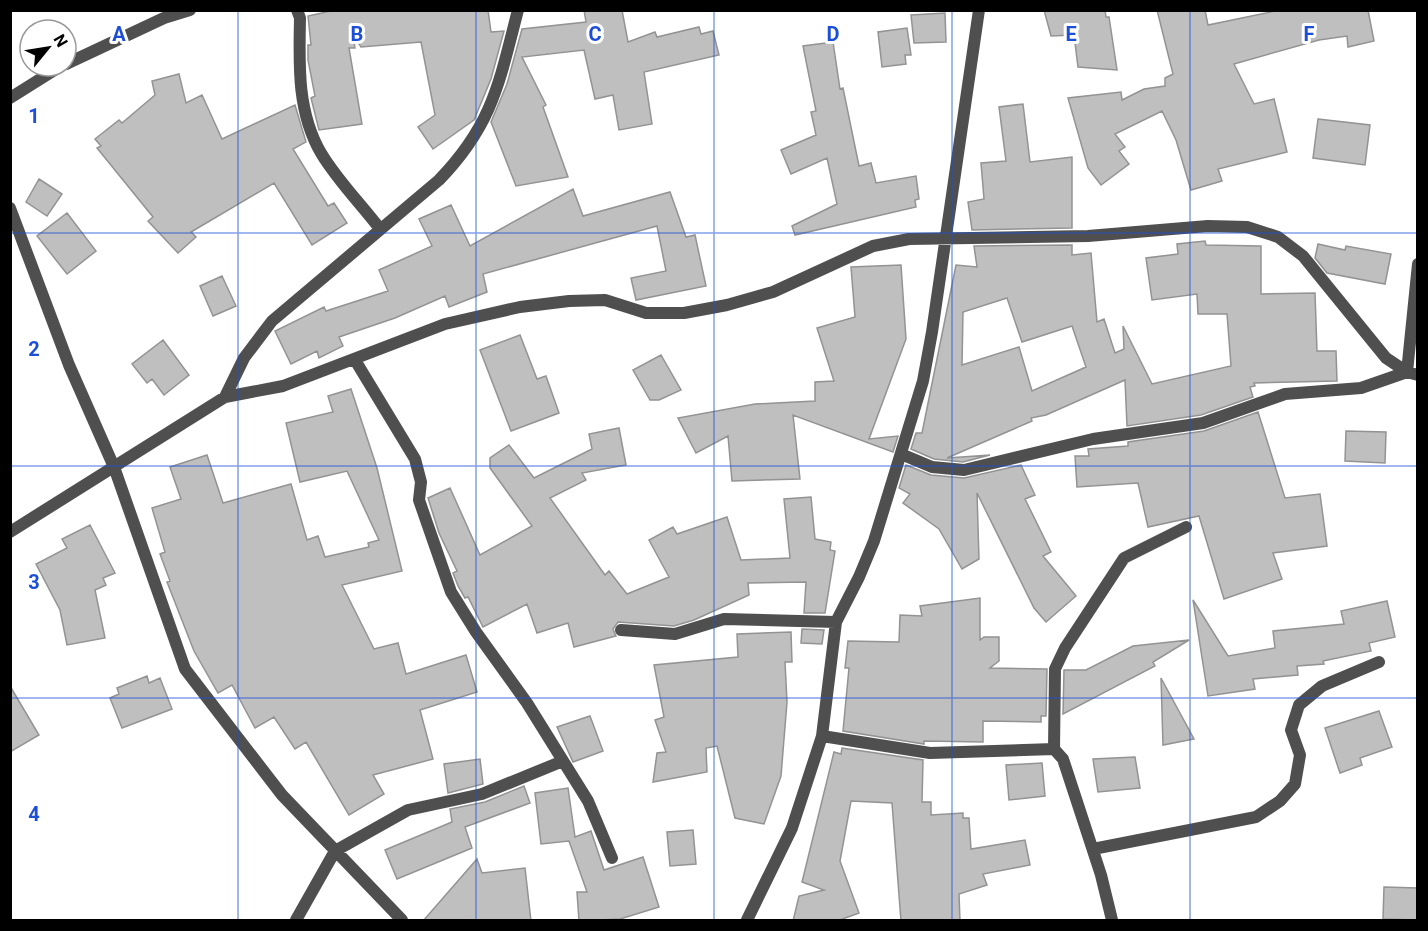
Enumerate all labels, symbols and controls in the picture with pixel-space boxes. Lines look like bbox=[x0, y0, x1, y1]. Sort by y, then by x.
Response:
north arrow bbox=[18, 18, 78, 78]
text: A bbox=[112, 22, 126, 46]
text: B bbox=[351, 22, 363, 46]
text: C bbox=[588, 22, 602, 46]
text: D bbox=[827, 22, 840, 46]
text: E bbox=[1065, 22, 1077, 46]
text: F bbox=[1304, 22, 1315, 46]
text: N bbox=[50, 31, 72, 50]
text: 1 bbox=[28, 104, 40, 128]
text: 2 bbox=[28, 337, 40, 361]
text: 3 bbox=[28, 570, 40, 594]
text: 4 bbox=[28, 802, 40, 826]

